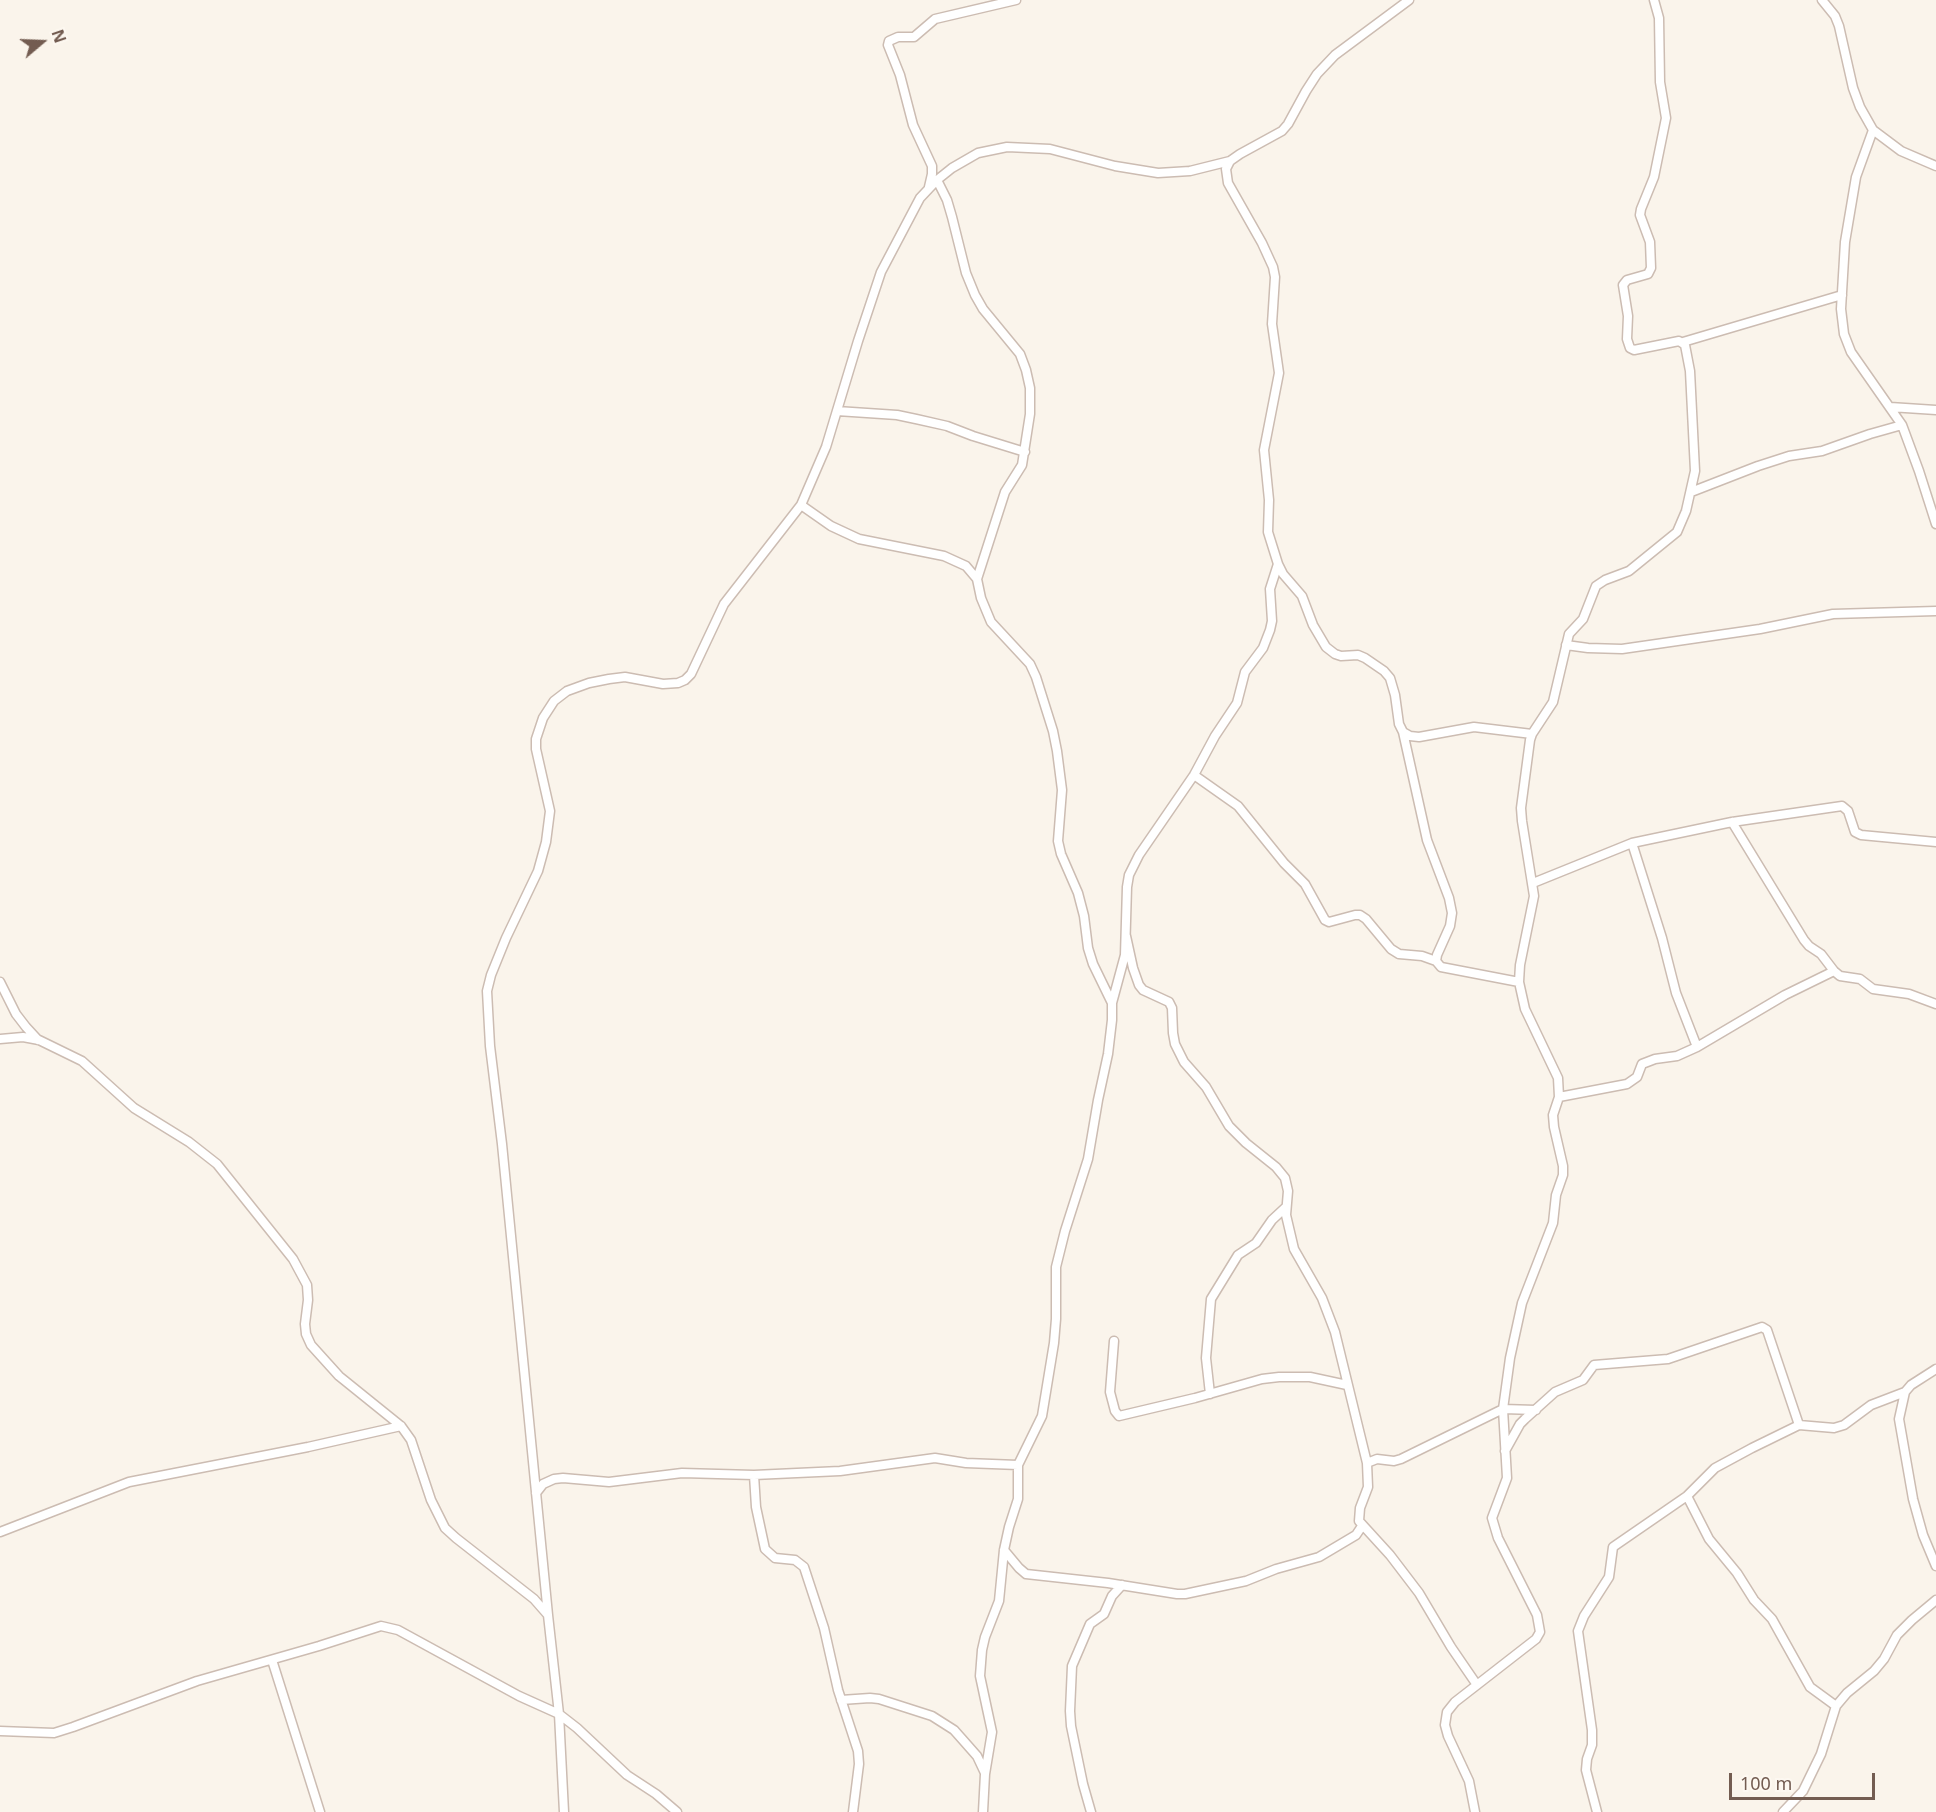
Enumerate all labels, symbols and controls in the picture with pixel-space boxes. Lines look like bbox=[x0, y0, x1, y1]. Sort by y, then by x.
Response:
north arrow bbox=[12, 12, 72, 72]
text: N bbox=[46, 26, 72, 46]
scale bar bbox=[1732, 1761, 1878, 1799]
text: 100 m bbox=[1740, 1771, 1792, 1795]

